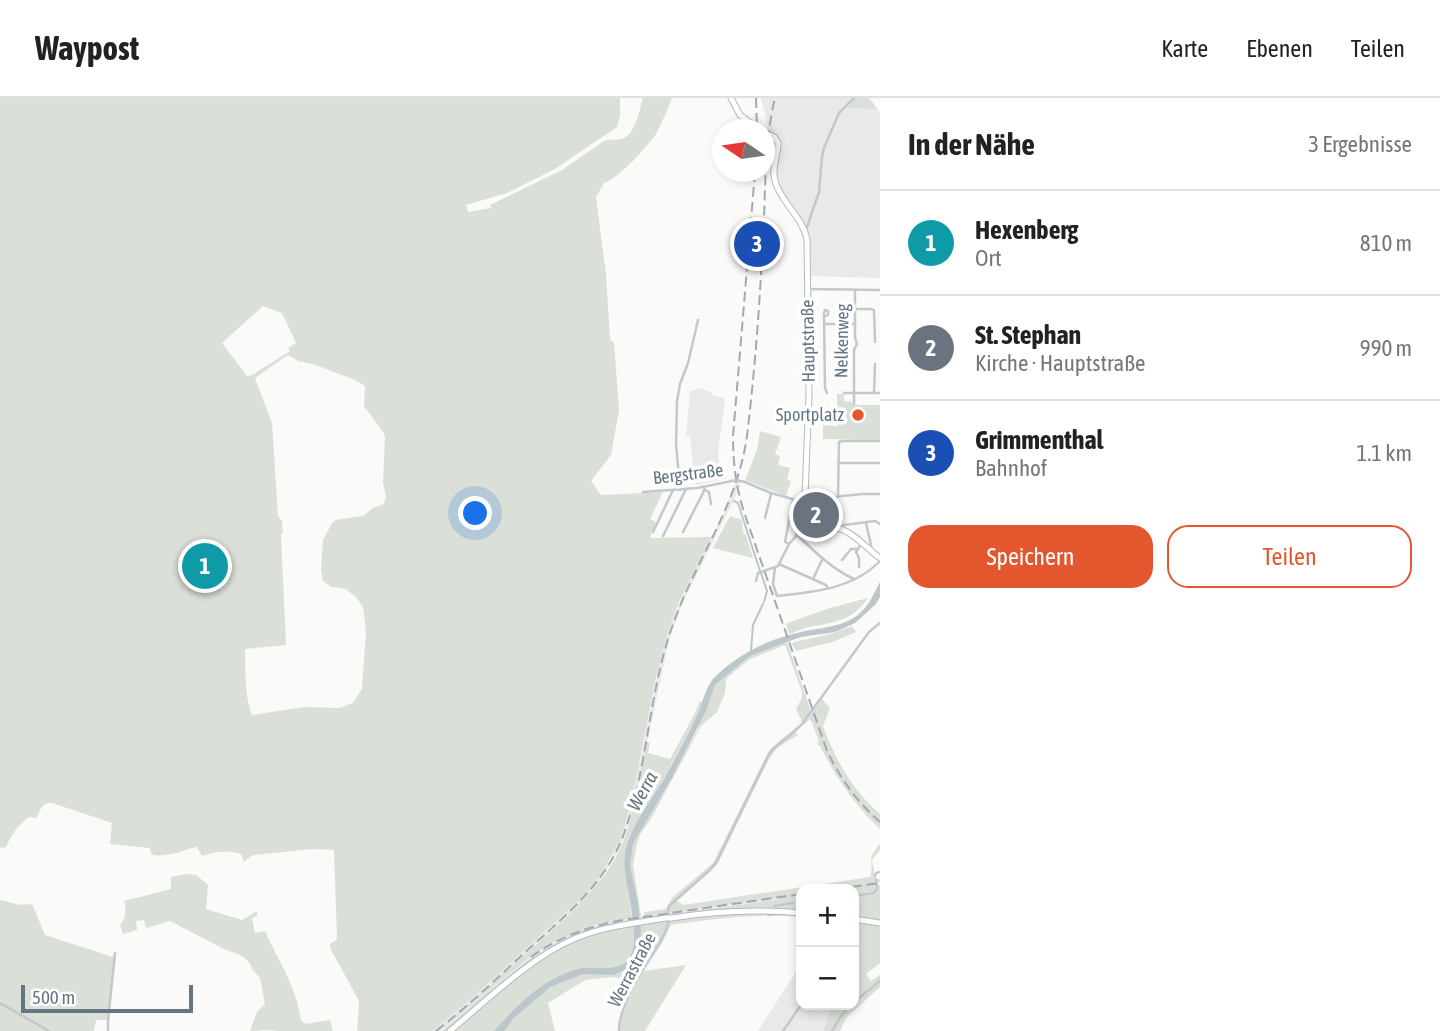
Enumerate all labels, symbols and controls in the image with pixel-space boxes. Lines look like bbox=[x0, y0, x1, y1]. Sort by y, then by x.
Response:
text: Waypost bbox=[35, 29, 139, 67]
text: Karte bbox=[1161, 35, 1208, 62]
text: Ebenen bbox=[1246, 35, 1313, 62]
text: Teilen bbox=[1351, 35, 1405, 62]
north arrow bbox=[712, 119, 775, 182]
text: In der Nähe bbox=[908, 127, 1035, 161]
text: 3 Ergebnisse bbox=[1308, 131, 1412, 157]
text: Hexenberg bbox=[975, 215, 1079, 245]
pin: 3 bbox=[734, 218, 780, 270]
text: 1 bbox=[926, 230, 936, 256]
text: 810 m bbox=[1360, 230, 1412, 256]
text: Ort bbox=[975, 245, 1002, 271]
street label: Hauptstraße bbox=[796, 299, 819, 383]
street label: Nelkenweg bbox=[830, 303, 853, 378]
text: St. Stephan bbox=[975, 320, 1081, 350]
text: 2 bbox=[926, 335, 936, 361]
text: 990 m bbox=[1360, 335, 1412, 361]
text: Kirche · Hauptstraße bbox=[975, 350, 1145, 376]
place label: Sportplatz bbox=[776, 404, 845, 425]
marker: Sportplatz bbox=[850, 407, 866, 423]
text: Grimmenthal bbox=[975, 425, 1103, 455]
text: 3 bbox=[926, 440, 936, 466]
text: 1.1 km bbox=[1356, 440, 1412, 466]
text: Bahnhof bbox=[975, 455, 1047, 481]
street label: Bergstraße bbox=[652, 459, 724, 488]
pin: 2 bbox=[793, 489, 839, 541]
your location bbox=[458, 496, 492, 530]
button: Speichern bbox=[908, 525, 1153, 588]
button: Teilen bbox=[1167, 525, 1412, 588]
pin: 1 bbox=[182, 540, 228, 592]
water label: Werra bbox=[622, 767, 662, 814]
map controls bbox=[796, 884, 859, 1010]
button: + bbox=[796, 884, 859, 947]
street label: Werrastraße bbox=[603, 929, 660, 1010]
button: − bbox=[796, 947, 859, 1010]
scale bar bbox=[21, 982, 192, 1014]
text: 500 m bbox=[32, 986, 75, 1008]

